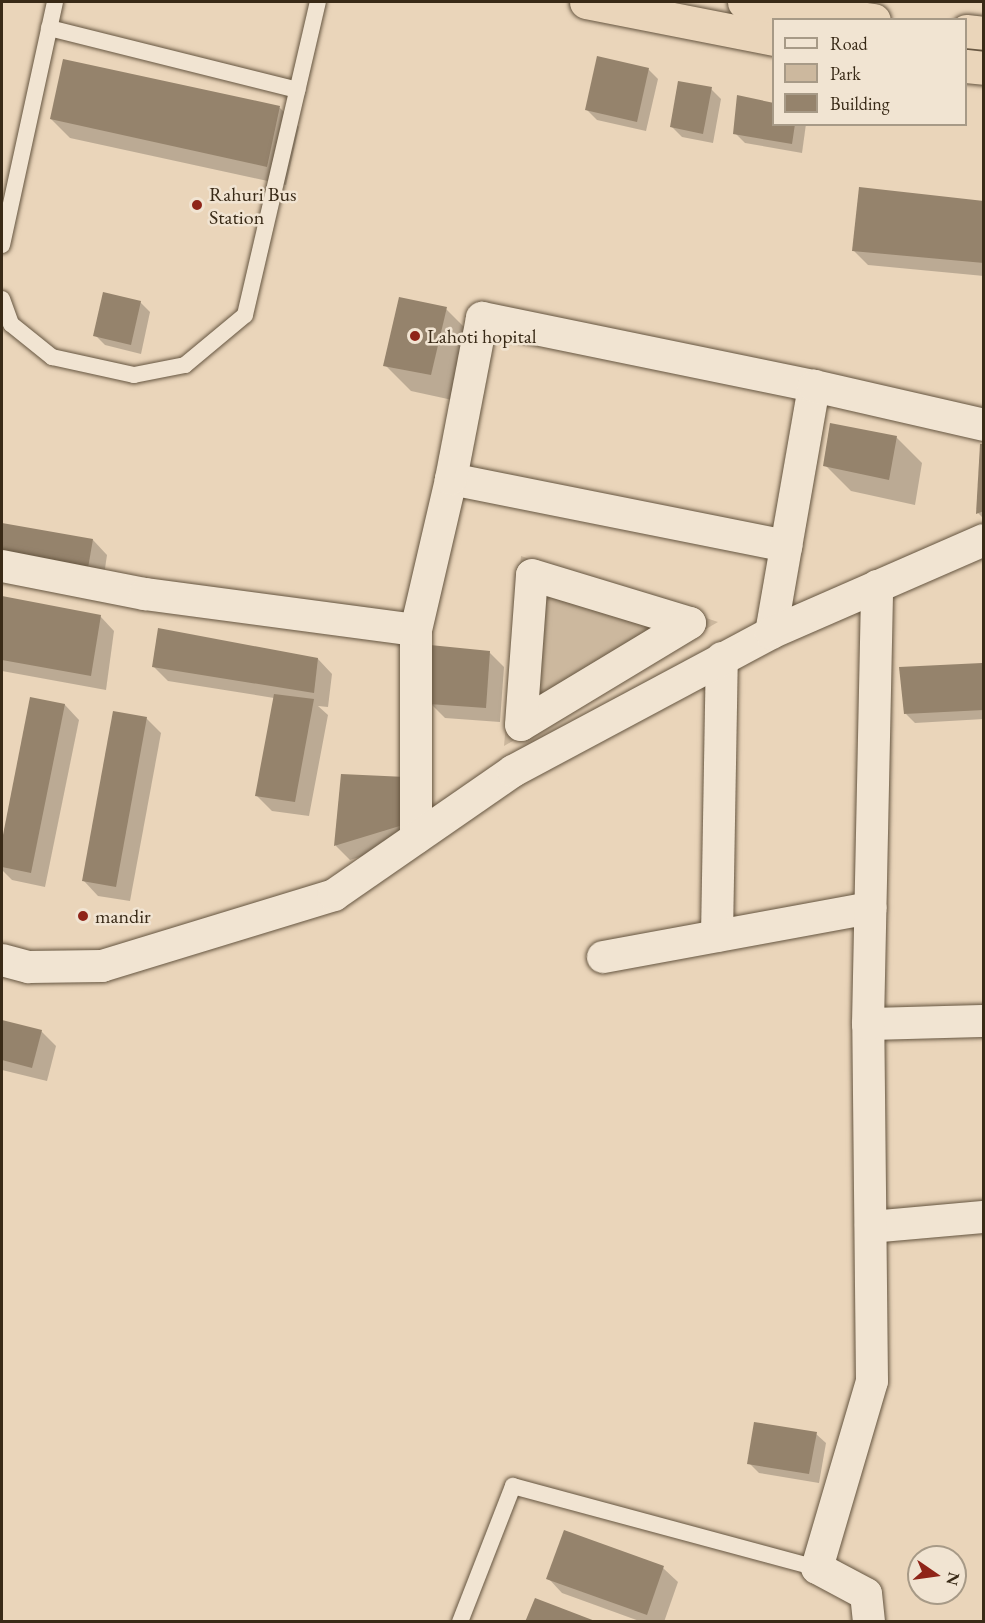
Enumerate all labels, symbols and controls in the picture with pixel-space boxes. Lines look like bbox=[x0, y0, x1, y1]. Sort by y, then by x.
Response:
legend bbox=[772, 18, 967, 126]
text: Road bbox=[830, 32, 868, 55]
text: Park bbox=[830, 62, 861, 85]
text: Building bbox=[830, 92, 890, 115]
place label: Rahuri Bus Station bbox=[209, 182, 296, 229]
marker: Rahuri Bus Station bbox=[190, 198, 204, 212]
place label: Lahoti hopital bbox=[427, 324, 537, 348]
marker: Lahoti hopital bbox=[408, 329, 422, 343]
place label: mandir bbox=[95, 904, 151, 928]
marker: mandir bbox=[76, 909, 90, 923]
north arrow bbox=[907, 1545, 967, 1605]
text: N bbox=[941, 1570, 965, 1587]

